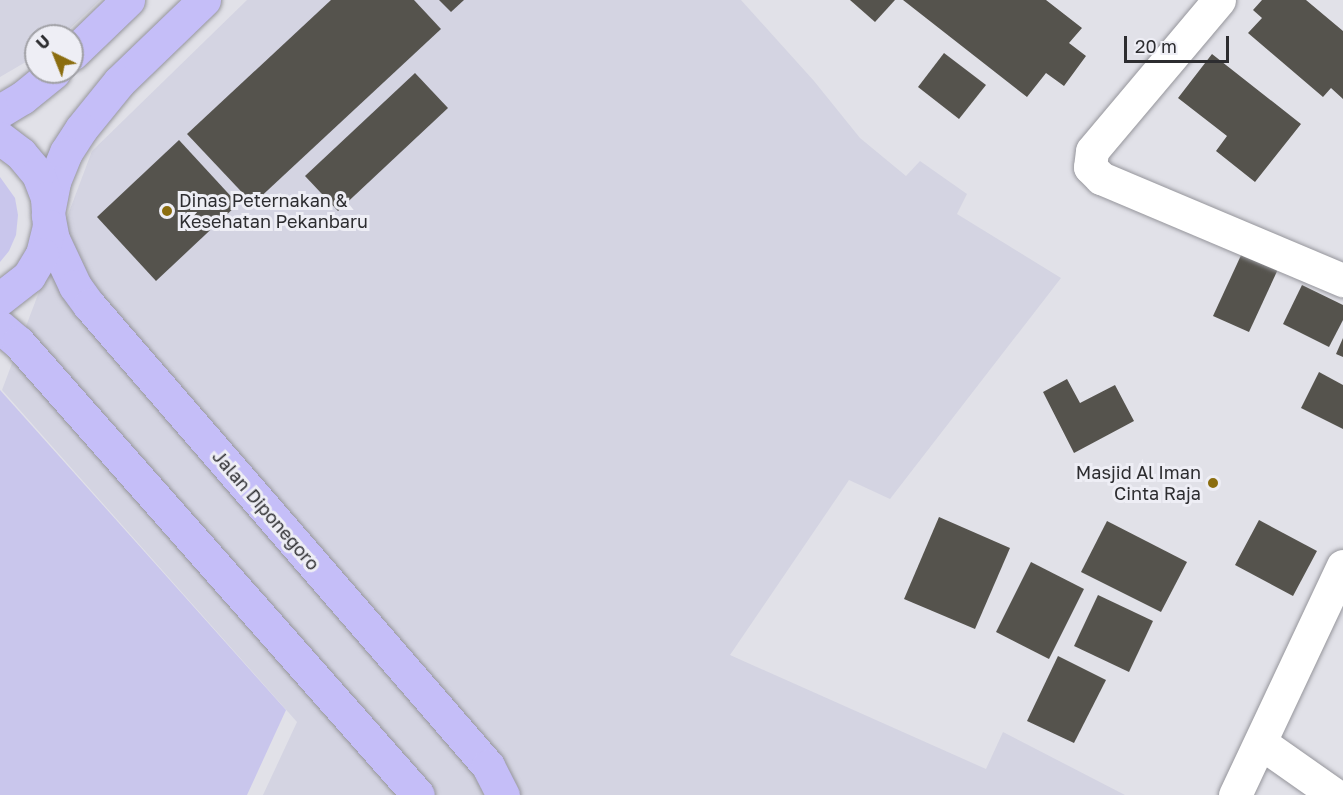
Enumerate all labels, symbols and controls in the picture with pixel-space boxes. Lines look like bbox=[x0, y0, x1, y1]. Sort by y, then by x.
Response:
north arrow bbox=[24, 24, 84, 84]
scale bar bbox=[1127, 24, 1232, 62]
text: U bbox=[32, 31, 54, 54]
text: 20 m bbox=[1135, 35, 1177, 57]
place label: Dinas Peternakan & Kesehatan Pekanbaru bbox=[179, 190, 368, 232]
marker: Dinas Peternakan & Kesehatan Pekanbaru bbox=[160, 204, 174, 218]
street label: Jalan Diponegoro bbox=[208, 446, 324, 574]
place label: Masjid Al Iman Cinta Raja bbox=[1076, 462, 1201, 504]
marker: Masjid Al Iman Cinta Raja bbox=[1206, 476, 1220, 490]

